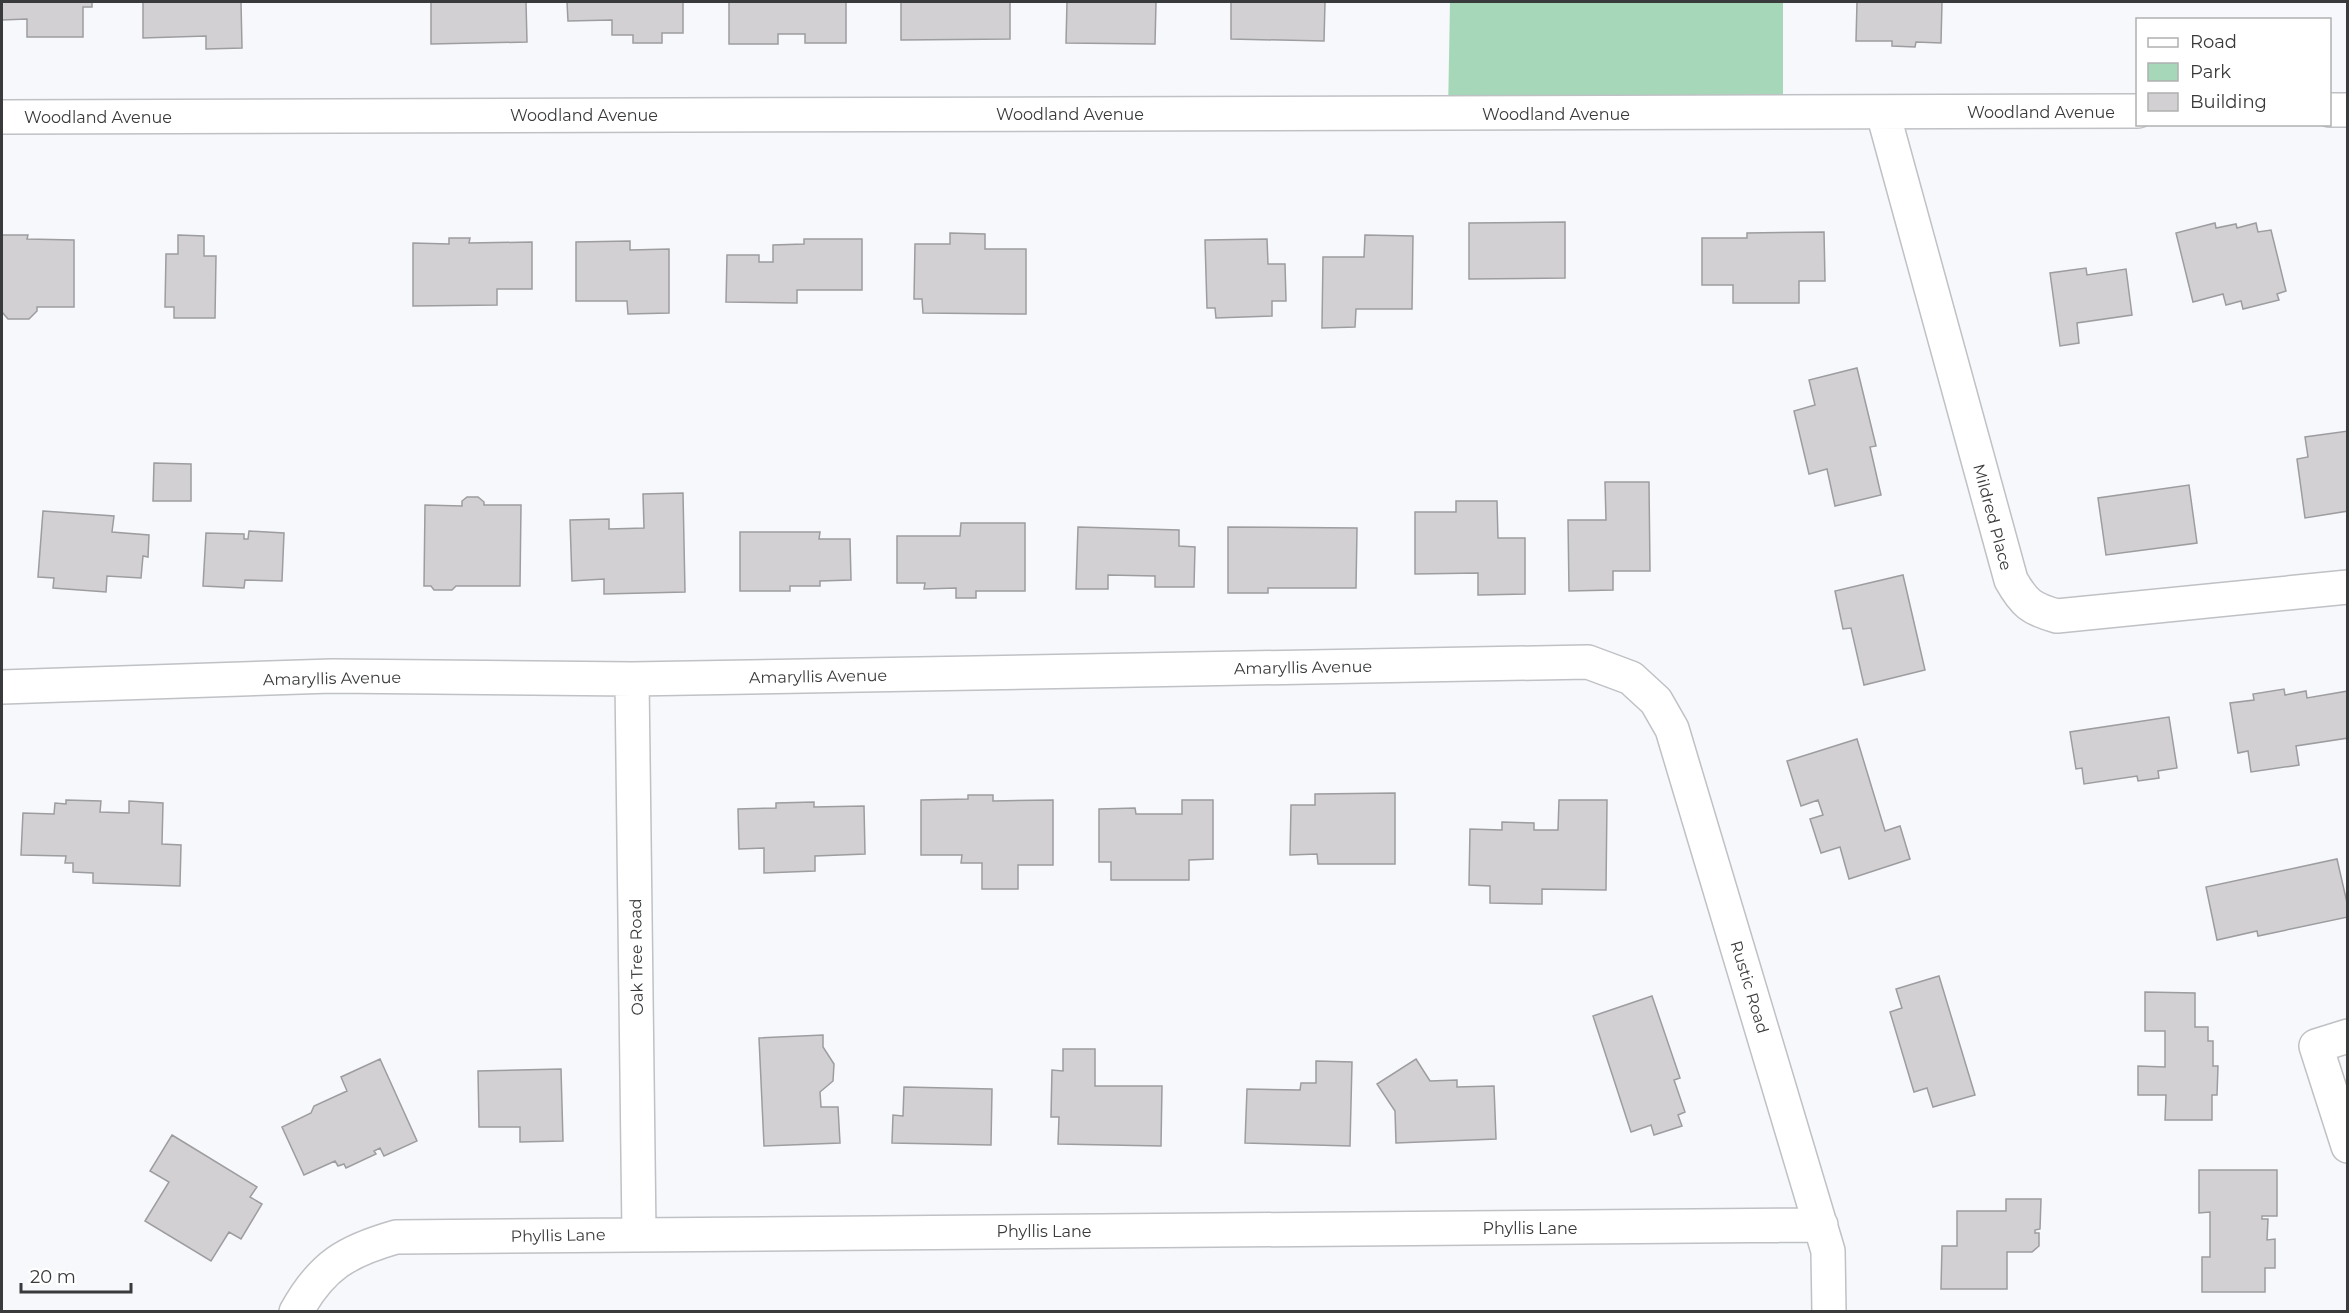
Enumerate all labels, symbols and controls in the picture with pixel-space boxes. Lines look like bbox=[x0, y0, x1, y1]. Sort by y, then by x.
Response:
legend bbox=[2136, 18, 2331, 126]
text: Road bbox=[2190, 31, 2237, 53]
text: Park bbox=[2190, 61, 2231, 83]
text: Building bbox=[2190, 91, 2267, 113]
street label: Woodland Avenue bbox=[1967, 103, 2115, 122]
street label: Woodland Avenue bbox=[996, 105, 1144, 124]
street label: Woodland Avenue bbox=[1482, 105, 1630, 124]
street label: Woodland Avenue bbox=[510, 106, 658, 125]
street label: Woodland Avenue bbox=[24, 108, 172, 127]
street label: Mildred Place bbox=[1969, 462, 2016, 572]
street label: Amaryllis Avenue bbox=[1234, 657, 1372, 678]
street label: Amaryllis Avenue bbox=[749, 666, 887, 687]
street label: Amaryllis Avenue bbox=[263, 668, 401, 689]
street label: Oak Tree Road bbox=[626, 898, 647, 1016]
street label: Rustic Road bbox=[1726, 938, 1773, 1036]
street label: Phyllis Lane bbox=[1483, 1219, 1577, 1238]
street label: Phyllis Lane bbox=[997, 1222, 1091, 1241]
street label: Phyllis Lane bbox=[510, 1225, 606, 1246]
scale bar bbox=[21, 1256, 130, 1294]
text: 20 m bbox=[30, 1266, 76, 1288]

